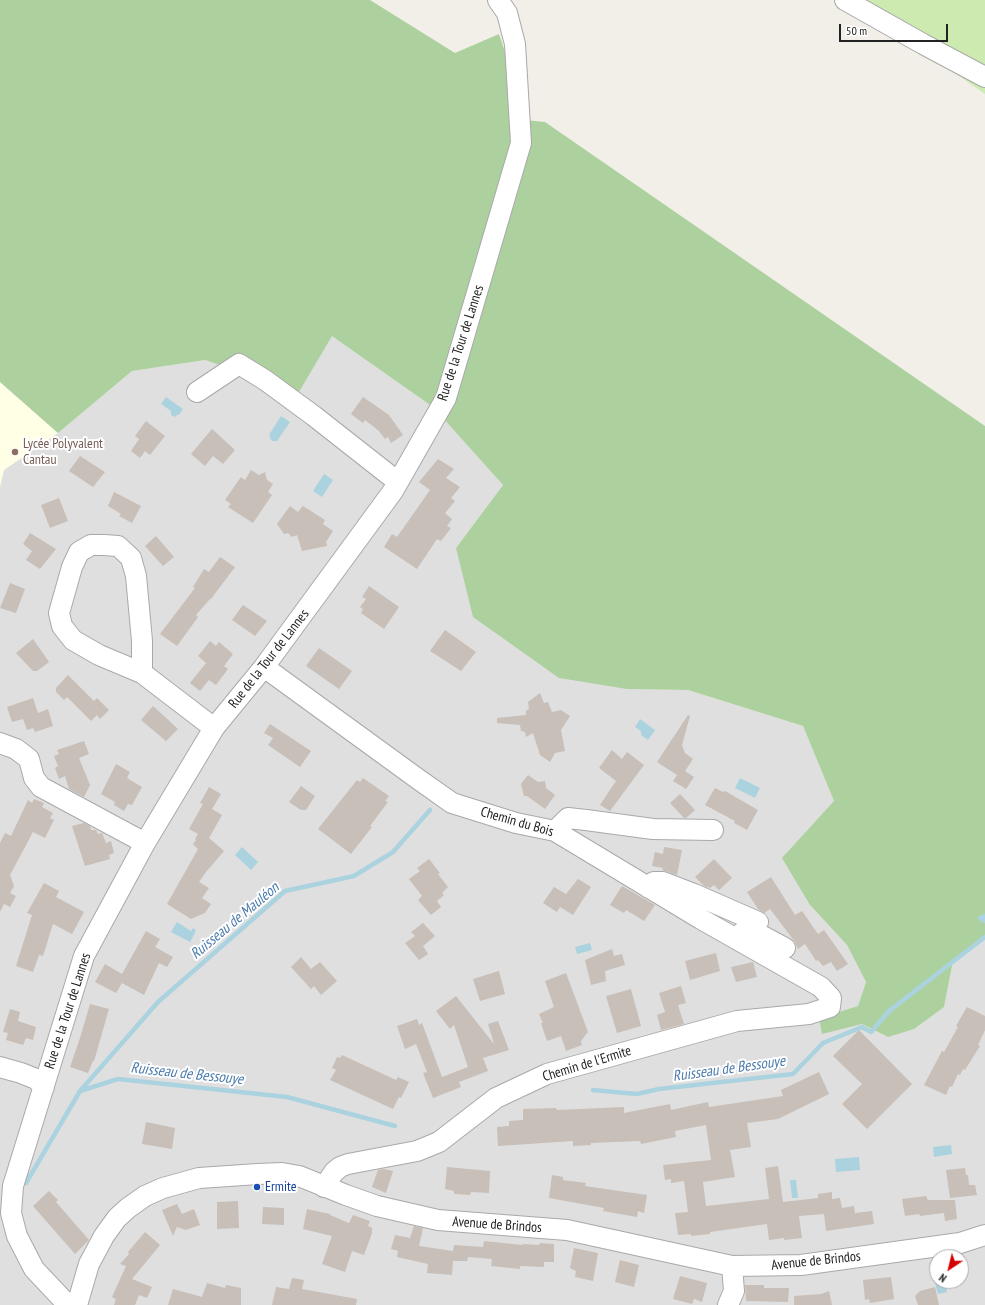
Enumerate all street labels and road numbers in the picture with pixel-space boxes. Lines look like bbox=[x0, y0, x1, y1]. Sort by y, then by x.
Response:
street label: Rue de la Tour de Lannes bbox=[434, 283, 488, 403]
street label: Rue de la Tour de Lannes bbox=[225, 606, 313, 712]
street label: Chemin du Bois bbox=[479, 804, 555, 840]
street label: Rue de la Tour de Lannes bbox=[41, 951, 95, 1071]
street label: Chemin de l'Ermite bbox=[541, 1043, 633, 1085]
street label: Avenue de Brindos bbox=[452, 1213, 542, 1237]
street label: Avenue de Brindos bbox=[771, 1248, 861, 1274]

